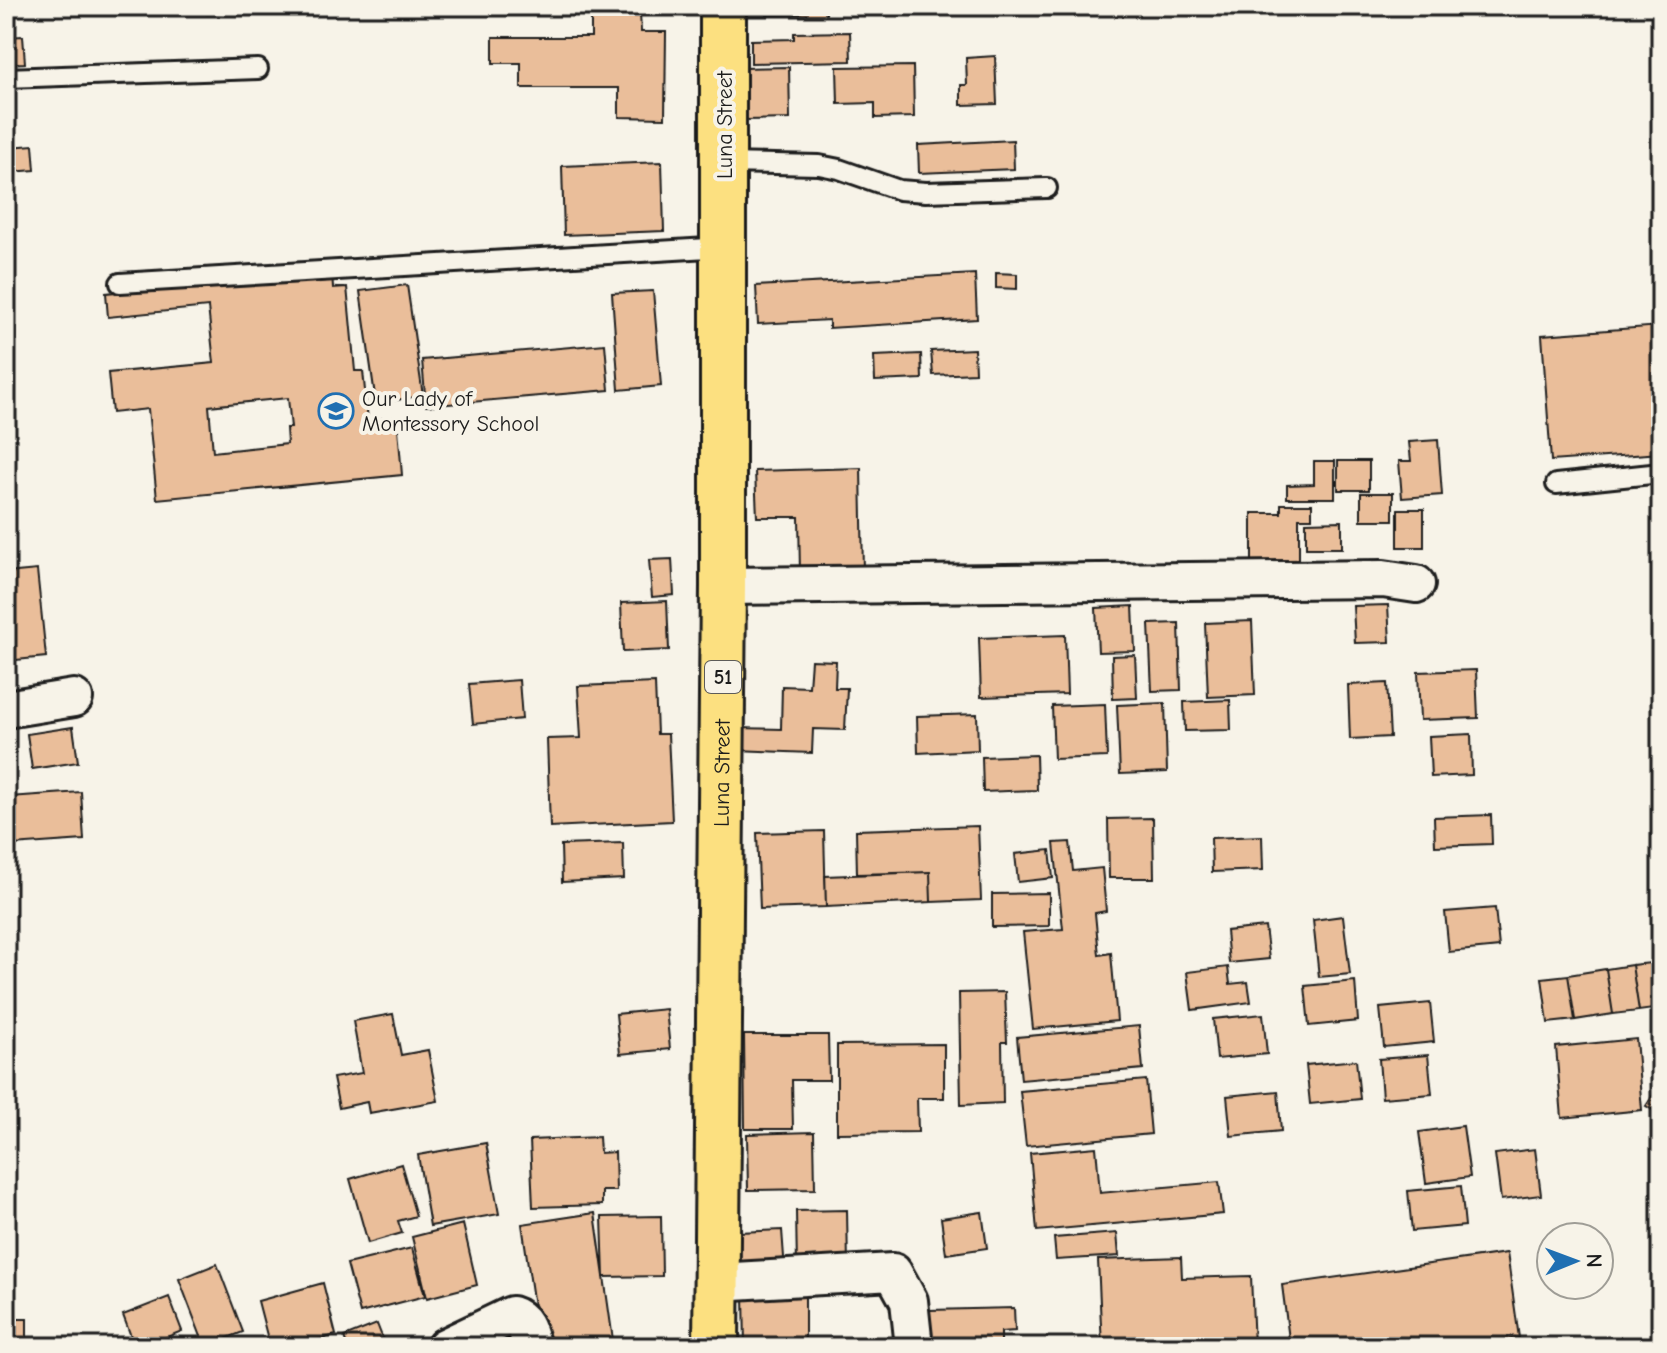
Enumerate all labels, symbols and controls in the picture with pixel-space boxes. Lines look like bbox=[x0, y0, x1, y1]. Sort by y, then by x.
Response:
street label: Luna Street bbox=[712, 70, 738, 179]
place label: Our Lady of Montessory School bbox=[362, 386, 539, 437]
school or university icon: Our Lady of Montessory School bbox=[317, 392, 355, 430]
road number: 51 bbox=[705, 661, 741, 693]
street label: Luna Street bbox=[709, 718, 736, 827]
north arrow bbox=[1535, 1221, 1615, 1301]
text: N bbox=[1581, 1253, 1607, 1268]

